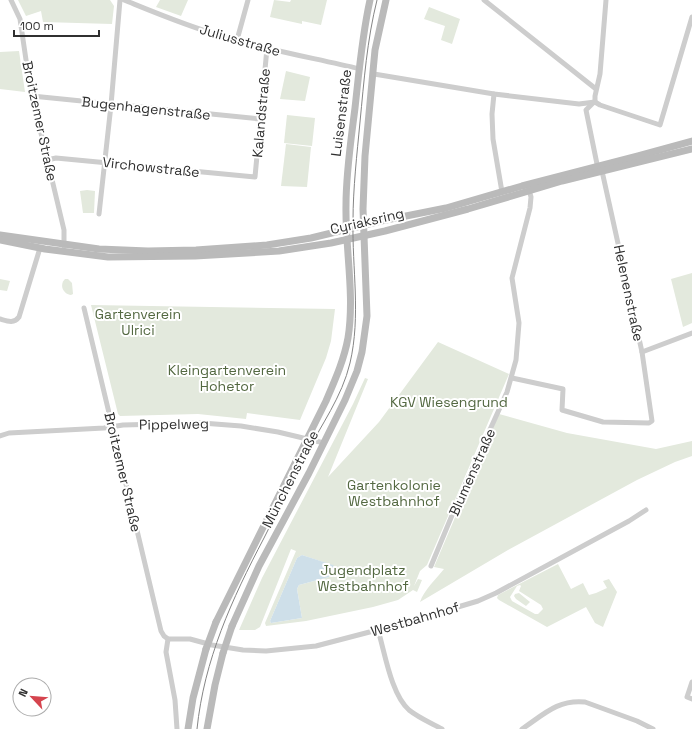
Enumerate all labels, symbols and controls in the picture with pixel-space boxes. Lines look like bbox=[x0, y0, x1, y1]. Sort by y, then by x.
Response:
scale bar bbox=[14, 12, 99, 38]
text: 100 m bbox=[20, 18, 54, 34]
street label: Juliusstraße bbox=[198, 20, 282, 60]
street label: Broitzemer Straße bbox=[18, 59, 62, 183]
street label: Kalandstraße bbox=[248, 68, 274, 158]
street label: Luisenstraße bbox=[327, 68, 355, 158]
street label: Bugenhagenstraße bbox=[81, 92, 211, 124]
street label: Virchowstraße bbox=[102, 153, 200, 181]
street label: Cyriaksring bbox=[328, 204, 406, 238]
street label: Helenenstraße bbox=[610, 243, 648, 343]
park label: Gartenverein Ulrici bbox=[95, 305, 181, 339]
park label: Kleingartenverein Hohetor bbox=[168, 361, 286, 395]
park label: KGV Wiesengrund bbox=[390, 393, 508, 411]
street label: Broitzemer Straße bbox=[100, 410, 146, 534]
street label: Pippelweg bbox=[139, 414, 209, 434]
street label: Blumenstraße bbox=[445, 425, 499, 519]
street label: Münchenstraße bbox=[258, 427, 322, 531]
park label: Gartenkolonie Westbahnhof bbox=[347, 476, 441, 510]
park label: Jugendplatz Westbahnhof bbox=[317, 561, 409, 595]
street label: Westbahnhof bbox=[369, 598, 461, 640]
north arrow bbox=[12, 677, 52, 717]
text: N bbox=[15, 686, 31, 699]

